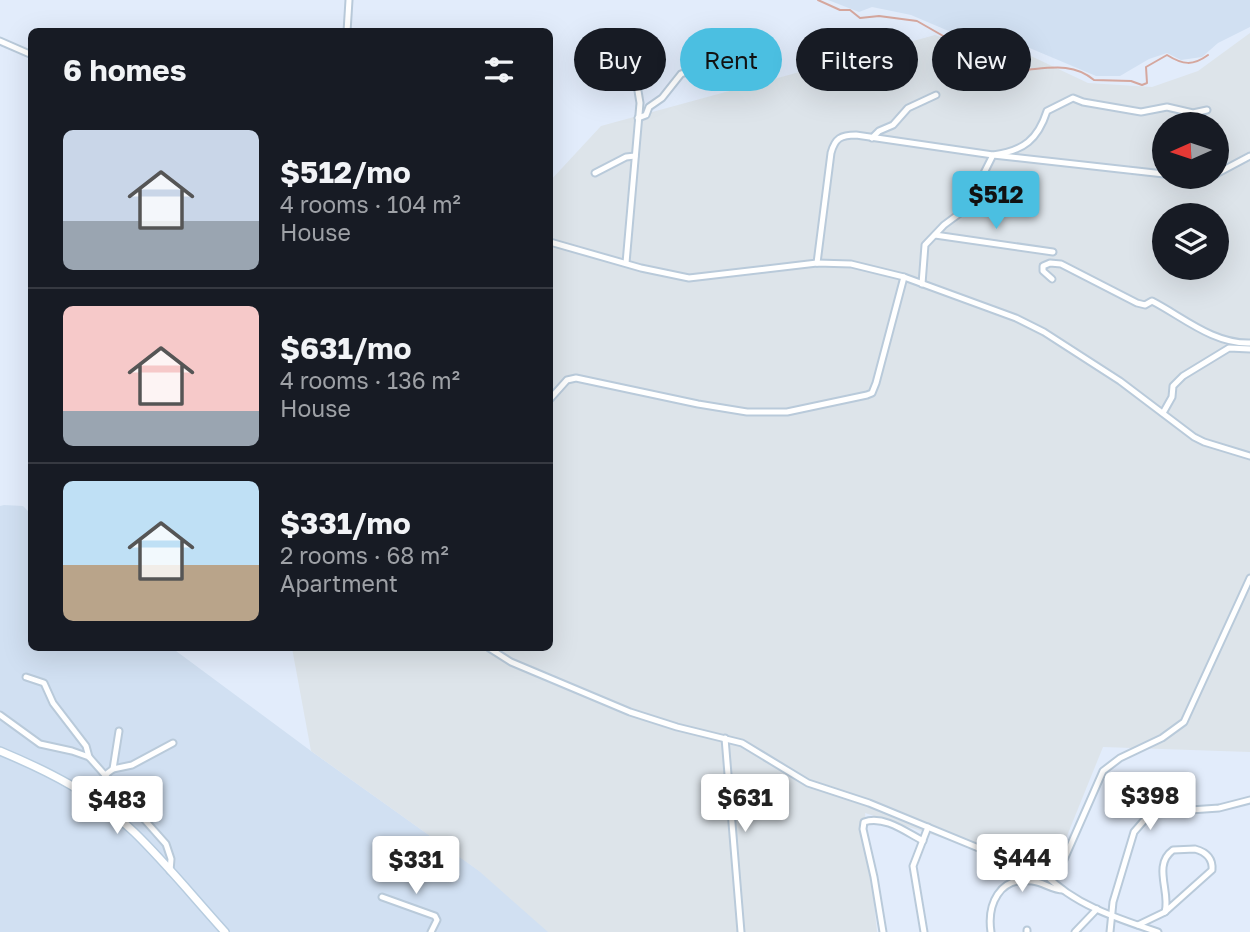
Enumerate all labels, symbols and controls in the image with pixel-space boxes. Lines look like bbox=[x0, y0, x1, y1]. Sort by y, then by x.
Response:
chip: Buy bbox=[574, 28, 666, 91]
chip: Rent bbox=[680, 28, 782, 91]
chip: Filters bbox=[796, 28, 918, 91]
chip: New bbox=[932, 28, 1031, 91]
icon: filters bbox=[480, 51, 518, 89]
text: 6 homes bbox=[63, 52, 186, 88]
north arrow bbox=[1152, 112, 1228, 189]
map controls bbox=[1152, 112, 1229, 280]
text: $512/mo bbox=[280, 154, 411, 190]
icon: home bbox=[119, 158, 203, 242]
pin: $512 bbox=[955, 172, 1037, 231]
text: $512 bbox=[968, 180, 1024, 208]
text: 4 rooms · 104 m² bbox=[280, 190, 461, 218]
button: layers bbox=[1152, 203, 1229, 280]
text: House bbox=[280, 218, 351, 246]
text: $631/mo bbox=[280, 330, 412, 366]
icon: home bbox=[119, 334, 203, 418]
text: 4 rooms · 136 m² bbox=[280, 366, 460, 394]
text: House bbox=[280, 394, 351, 422]
text: $331/mo bbox=[280, 505, 411, 541]
icon: home bbox=[119, 509, 203, 593]
text: 2 rooms · 68 m² bbox=[280, 541, 449, 569]
text: Apartment bbox=[280, 569, 398, 597]
pin: $398 bbox=[1109, 772, 1191, 832]
pin: $631 bbox=[704, 774, 786, 834]
pin: $483 bbox=[76, 776, 158, 836]
text: $398 bbox=[1121, 781, 1179, 809]
text: $631 bbox=[717, 783, 773, 811]
text: $483 bbox=[88, 785, 146, 813]
pin: $444 bbox=[981, 834, 1063, 894]
pin: $331 bbox=[375, 836, 457, 896]
text: $444 bbox=[993, 843, 1051, 871]
text: $331 bbox=[388, 845, 444, 873]

